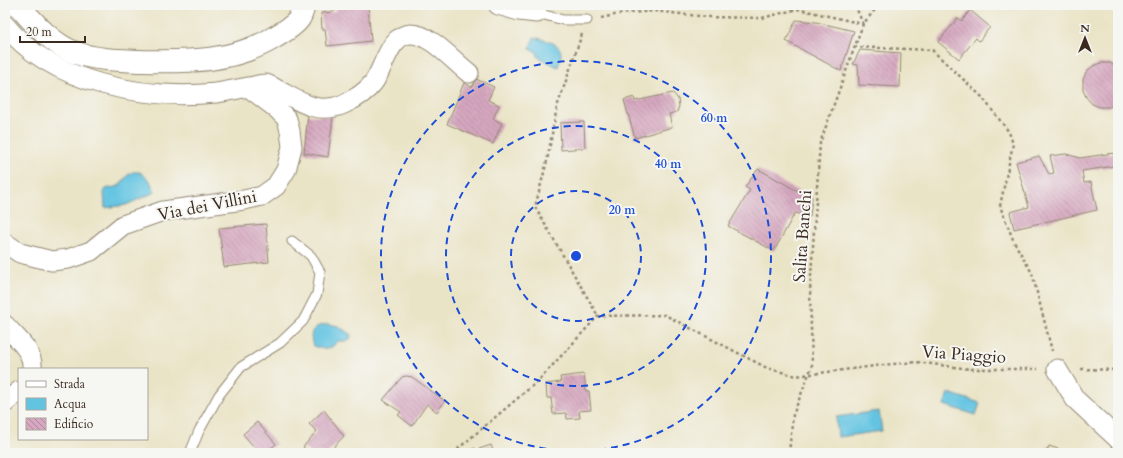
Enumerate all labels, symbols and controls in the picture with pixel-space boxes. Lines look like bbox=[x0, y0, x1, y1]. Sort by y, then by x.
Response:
scale bar bbox=[20, 18, 85, 44]
north arrow bbox=[1065, 18, 1105, 58]
text: N bbox=[1080, 21, 1090, 36]
text: 20 m bbox=[26, 24, 53, 40]
text: 60 m bbox=[701, 110, 728, 126]
text: 40 m bbox=[655, 156, 682, 172]
street label: Via dei Villini bbox=[156, 185, 259, 226]
street label: Salita Banchi bbox=[788, 189, 817, 283]
text: 20 m bbox=[609, 202, 636, 218]
centre of rings bbox=[569, 249, 583, 263]
street label: Via Piaggio bbox=[921, 340, 1007, 369]
legend bbox=[18, 368, 148, 440]
text: Strada bbox=[54, 376, 86, 392]
text: Acqua bbox=[54, 396, 87, 412]
text: Edificio bbox=[54, 416, 94, 432]

